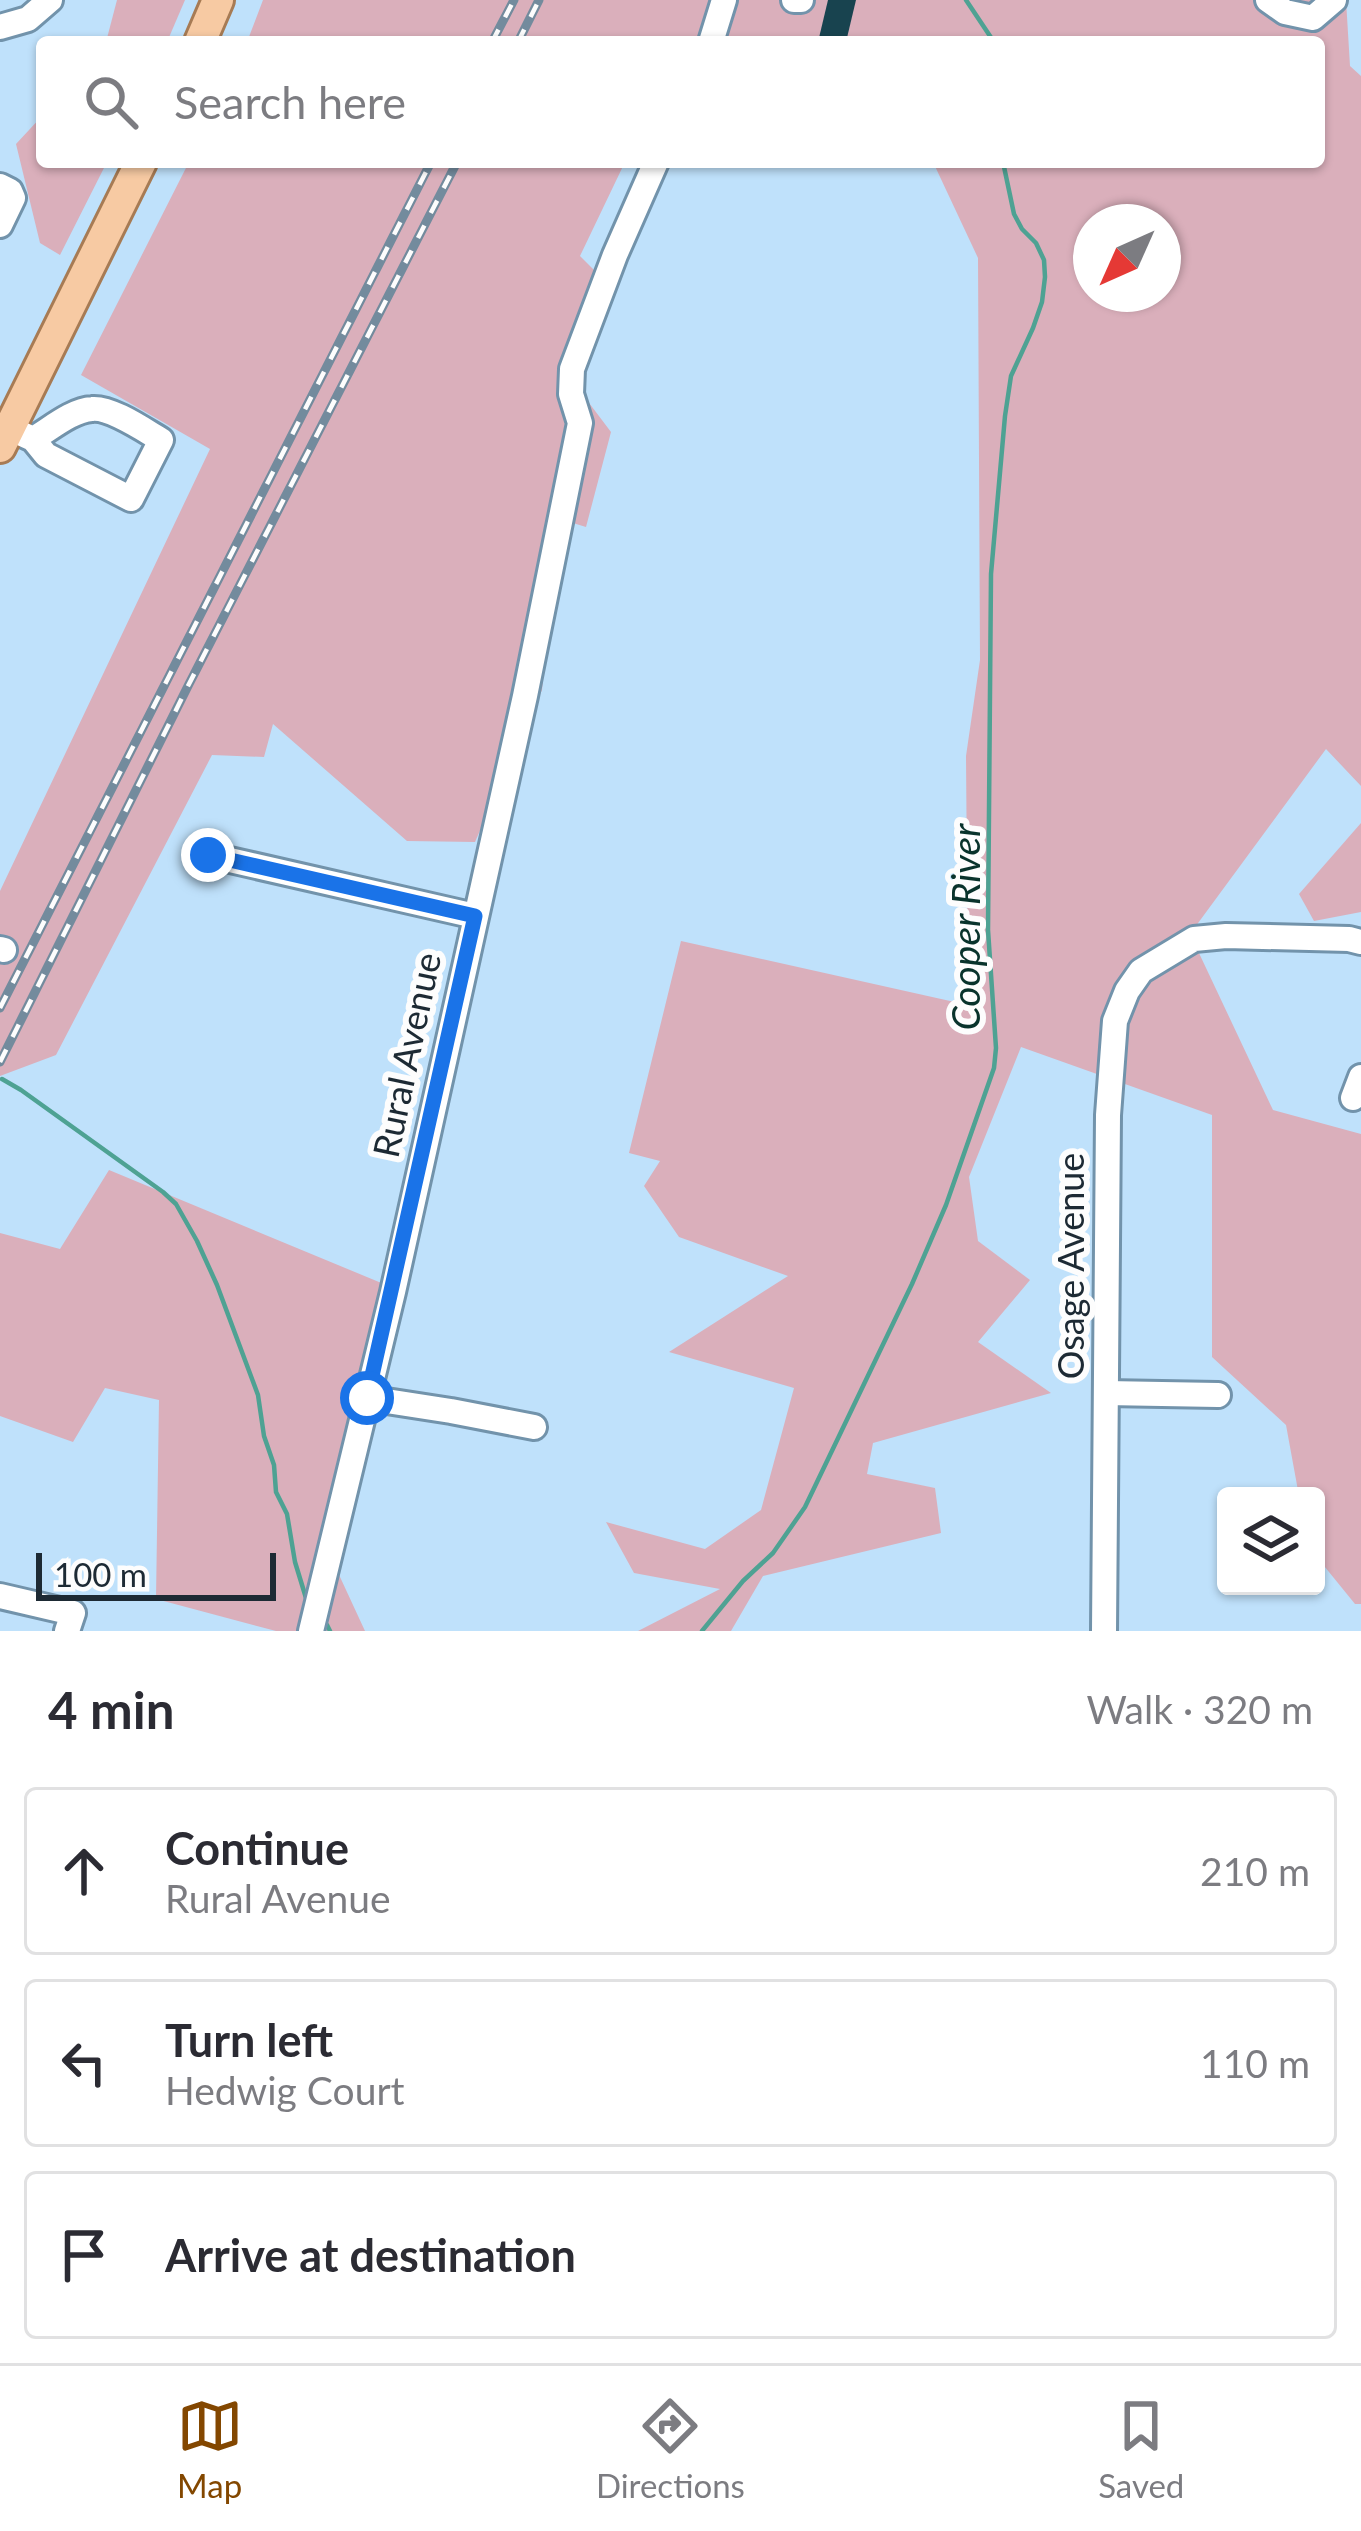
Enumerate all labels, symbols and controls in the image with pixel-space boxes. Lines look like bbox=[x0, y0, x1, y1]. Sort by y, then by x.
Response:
search box bbox=[36, 36, 1325, 168]
icon: search bbox=[78, 69, 144, 135]
text: Search here bbox=[174, 75, 406, 129]
north arrow bbox=[1073, 204, 1181, 312]
water label: Cooper River bbox=[942, 823, 988, 1030]
route end bbox=[181, 828, 235, 882]
street label: Rural Avenue bbox=[363, 948, 449, 1161]
street label: Osage Avenue bbox=[1048, 1153, 1092, 1379]
route start bbox=[340, 1371, 394, 1425]
map controls bbox=[1217, 1487, 1325, 1595]
button: layers bbox=[1217, 1487, 1325, 1595]
scale bar bbox=[36, 1547, 276, 1600]
text: 100 m bbox=[54, 1554, 147, 1594]
text: 4 min bbox=[48, 1679, 174, 1740]
text: Walk · 320 m bbox=[1086, 1686, 1313, 1732]
text: Continue bbox=[165, 1821, 349, 1875]
icon: ahead bbox=[51, 1838, 117, 1904]
text: 210 m bbox=[1200, 1848, 1310, 1894]
text: Rural Avenue bbox=[165, 1875, 391, 1921]
text: Turn left bbox=[165, 2013, 333, 2067]
icon: left bbox=[51, 2030, 117, 2096]
text: 110 m bbox=[1200, 2040, 1310, 2086]
text: Hedwig Court bbox=[165, 2067, 405, 2113]
icon: arrive bbox=[51, 2222, 117, 2288]
text: Arrive at destination bbox=[165, 2228, 576, 2282]
tab: Map bbox=[177, 2393, 243, 2505]
tab: Directions bbox=[596, 2393, 745, 2505]
tab: Saved bbox=[1098, 2393, 1184, 2505]

